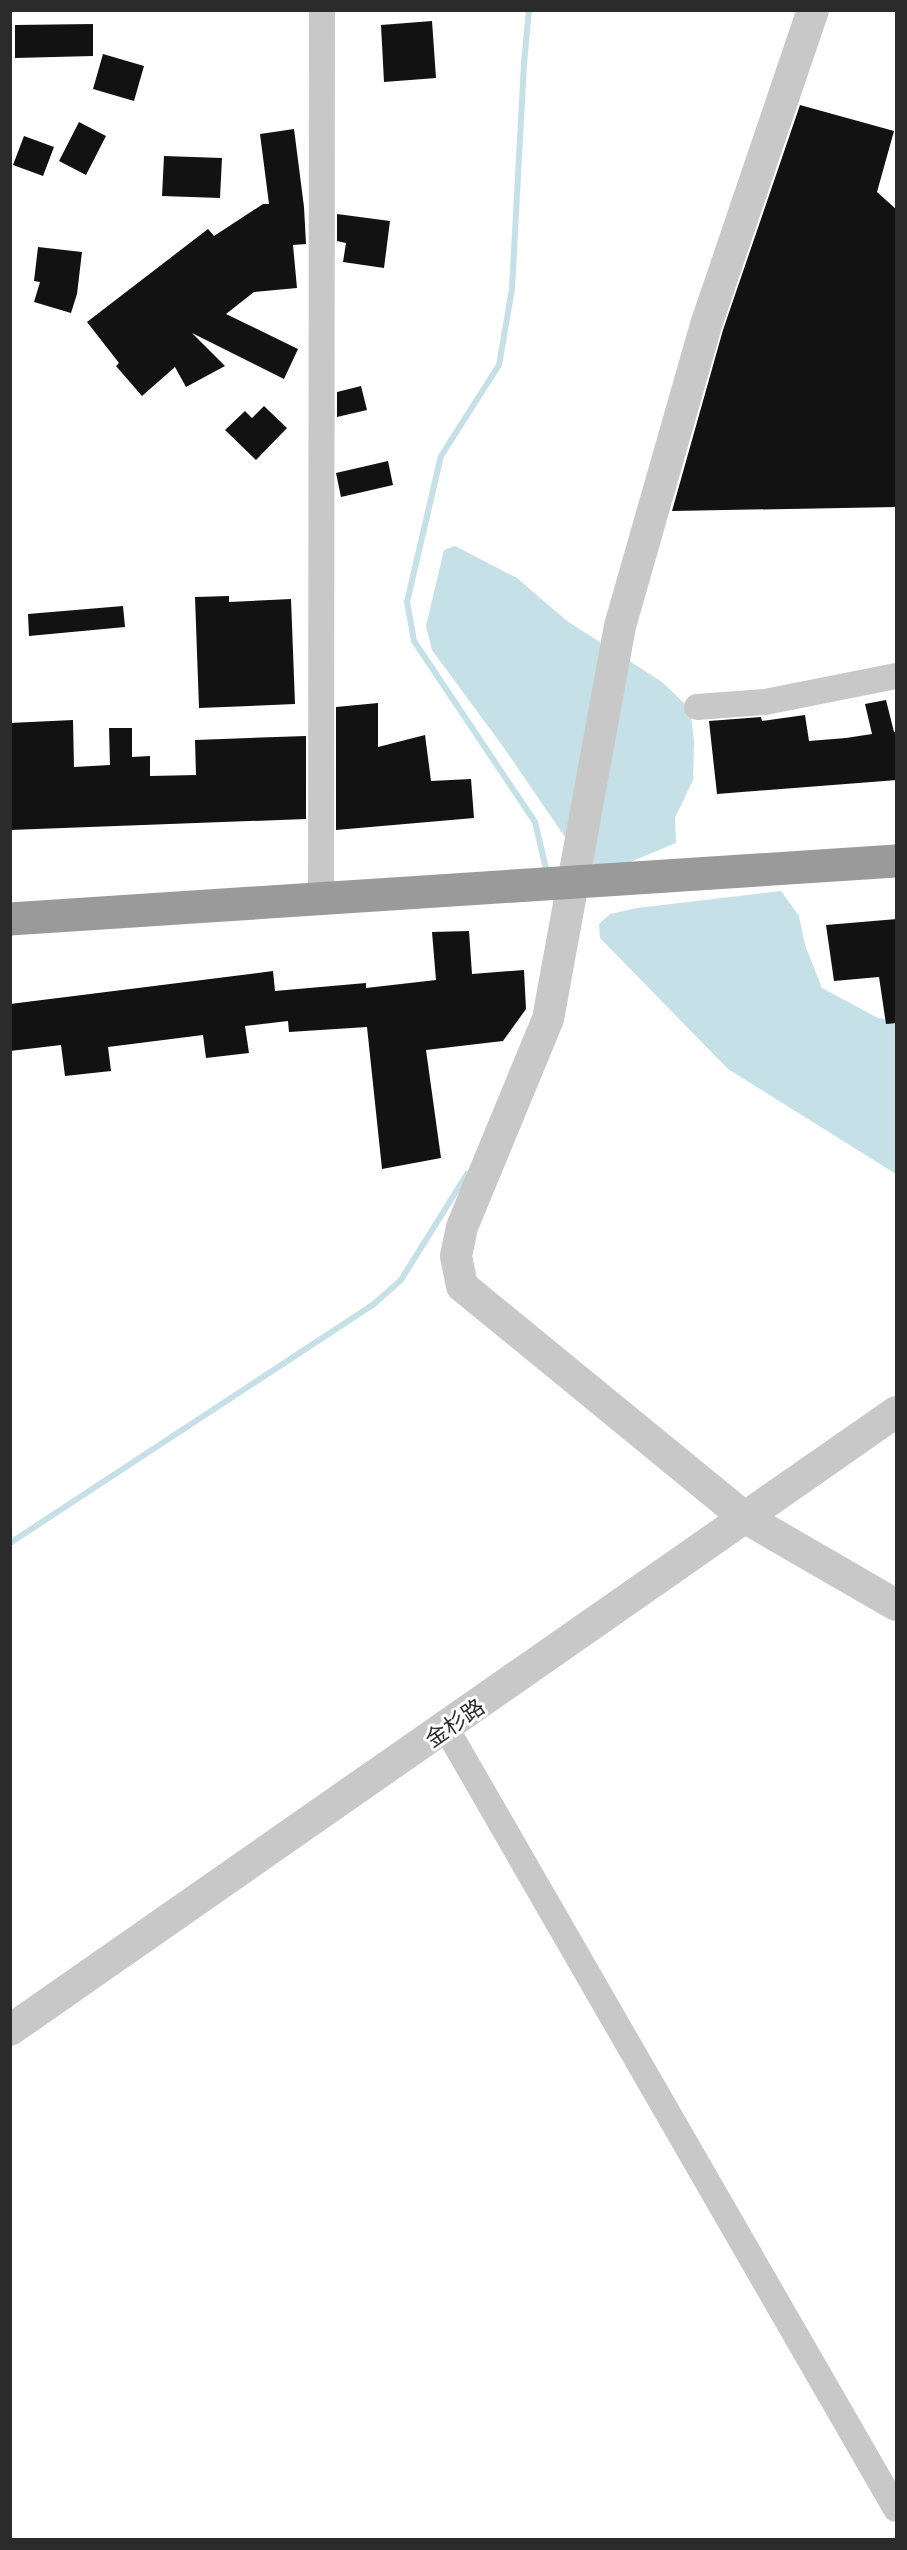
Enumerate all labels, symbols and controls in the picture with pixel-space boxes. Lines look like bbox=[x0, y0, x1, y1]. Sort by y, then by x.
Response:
street label: 金杉路 bbox=[420, 1692, 488, 1752]

